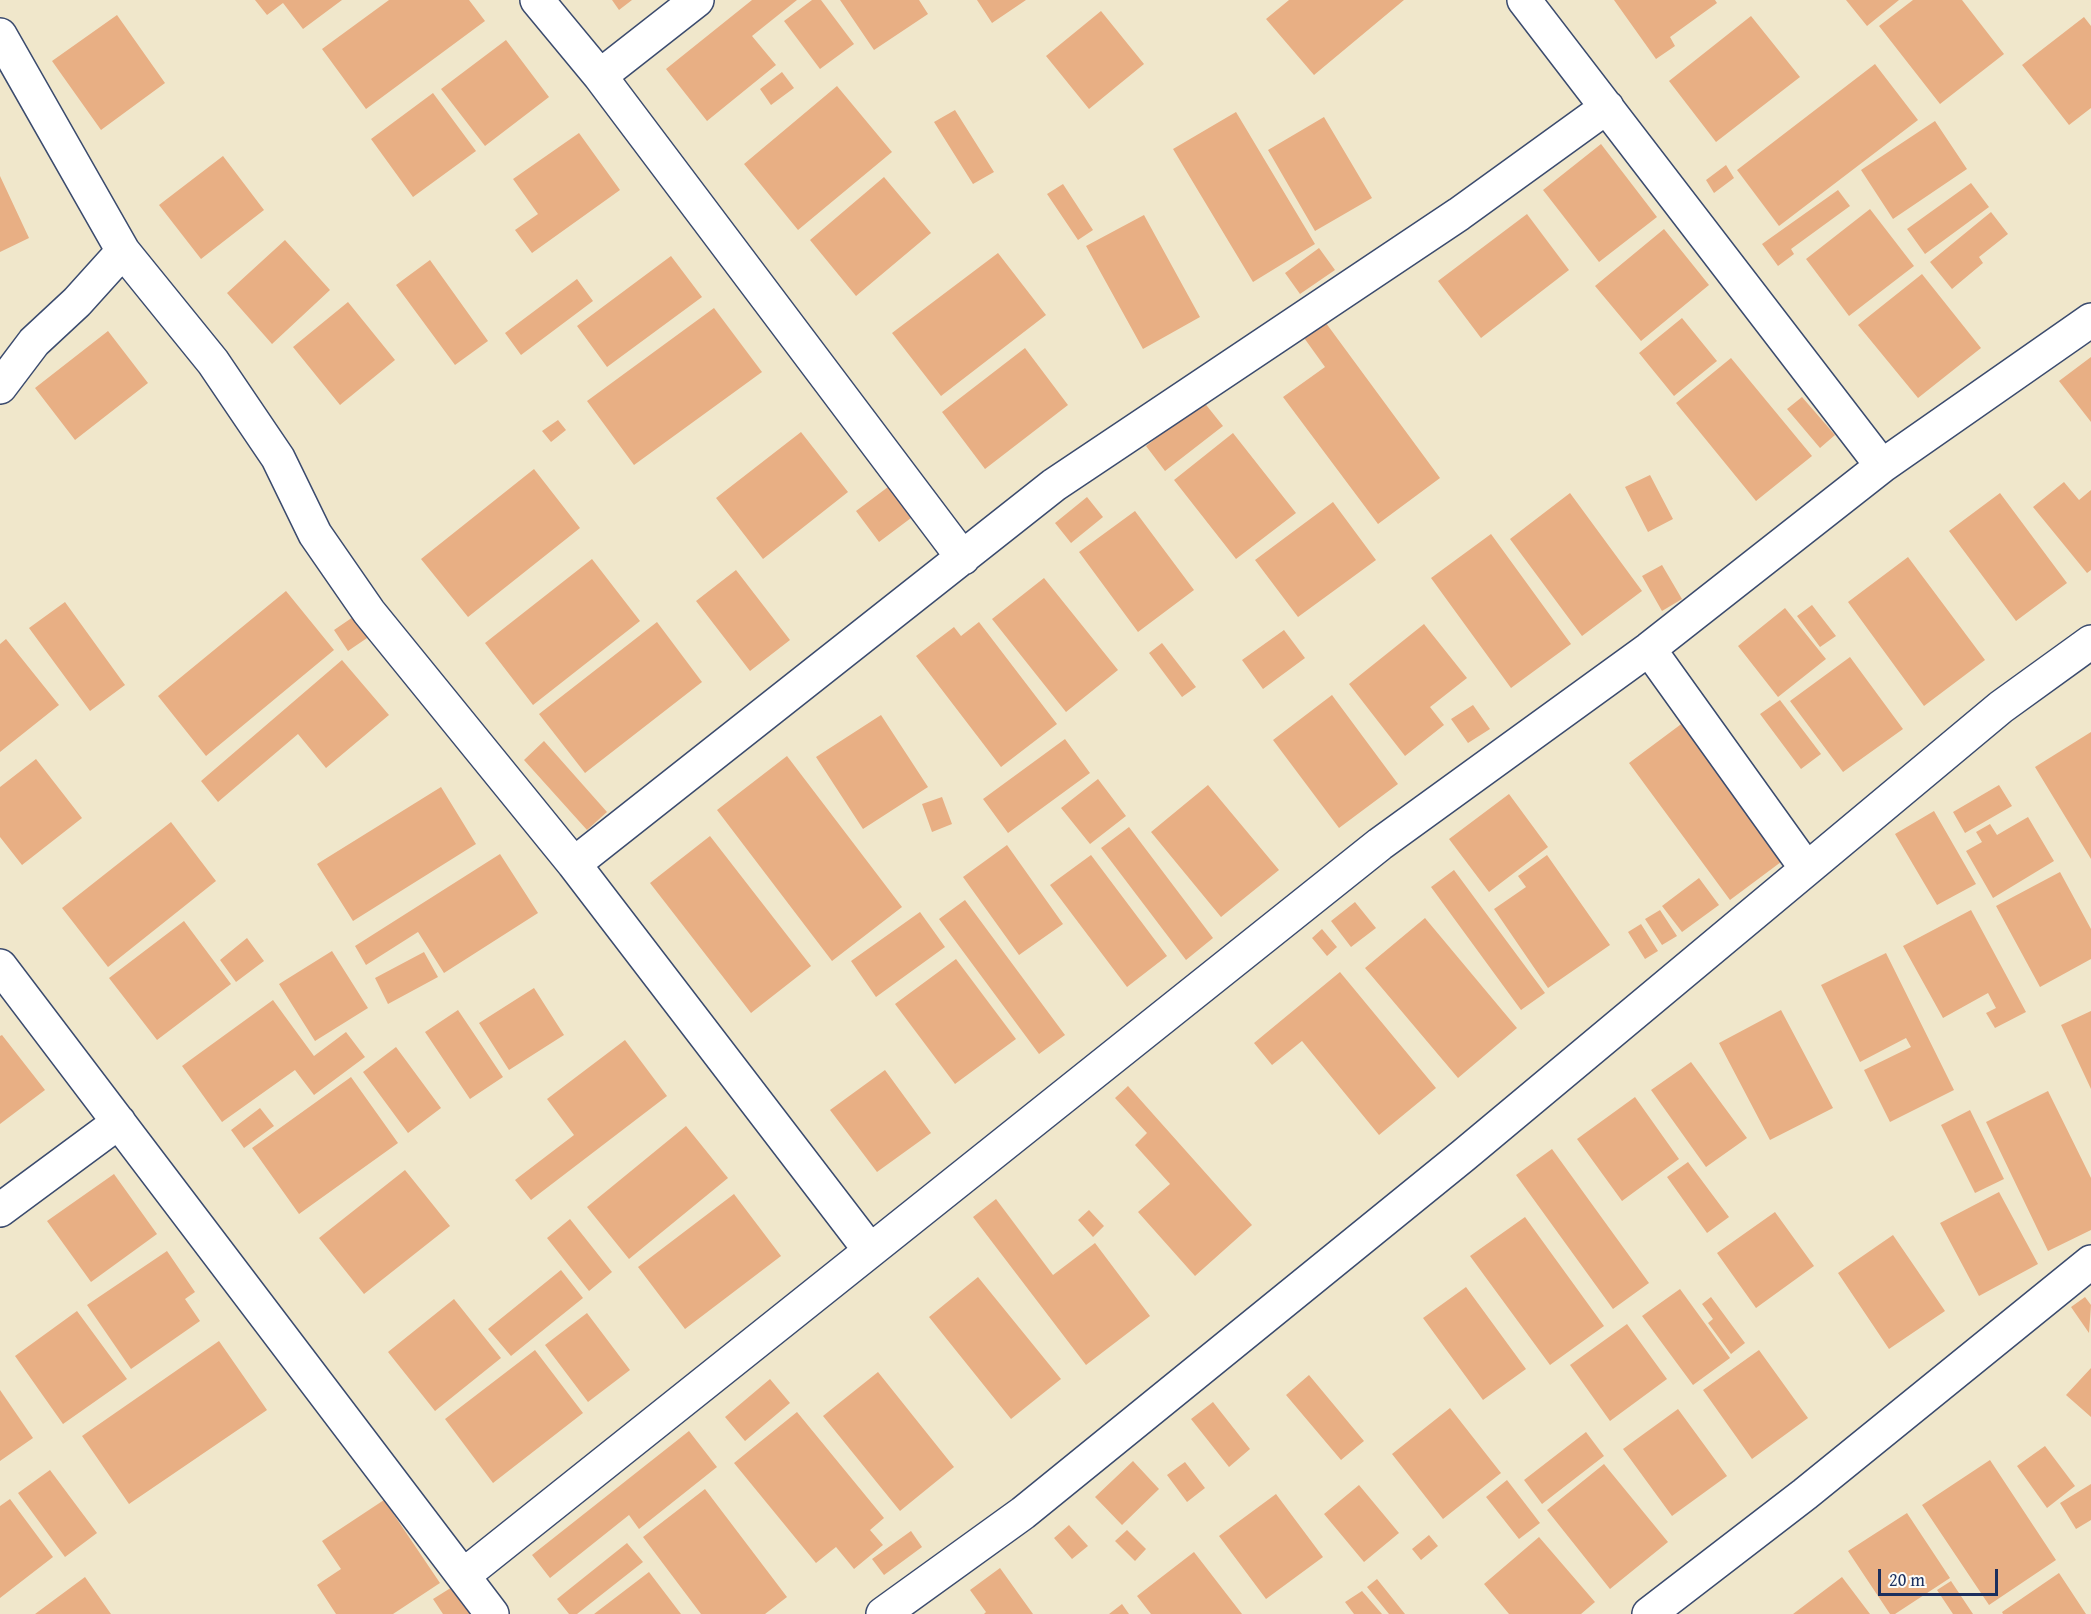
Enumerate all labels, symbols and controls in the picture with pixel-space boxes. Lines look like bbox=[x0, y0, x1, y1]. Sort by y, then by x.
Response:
scale bar bbox=[1881, 1557, 2001, 1595]
text: 20 m bbox=[1889, 1566, 1925, 1593]

